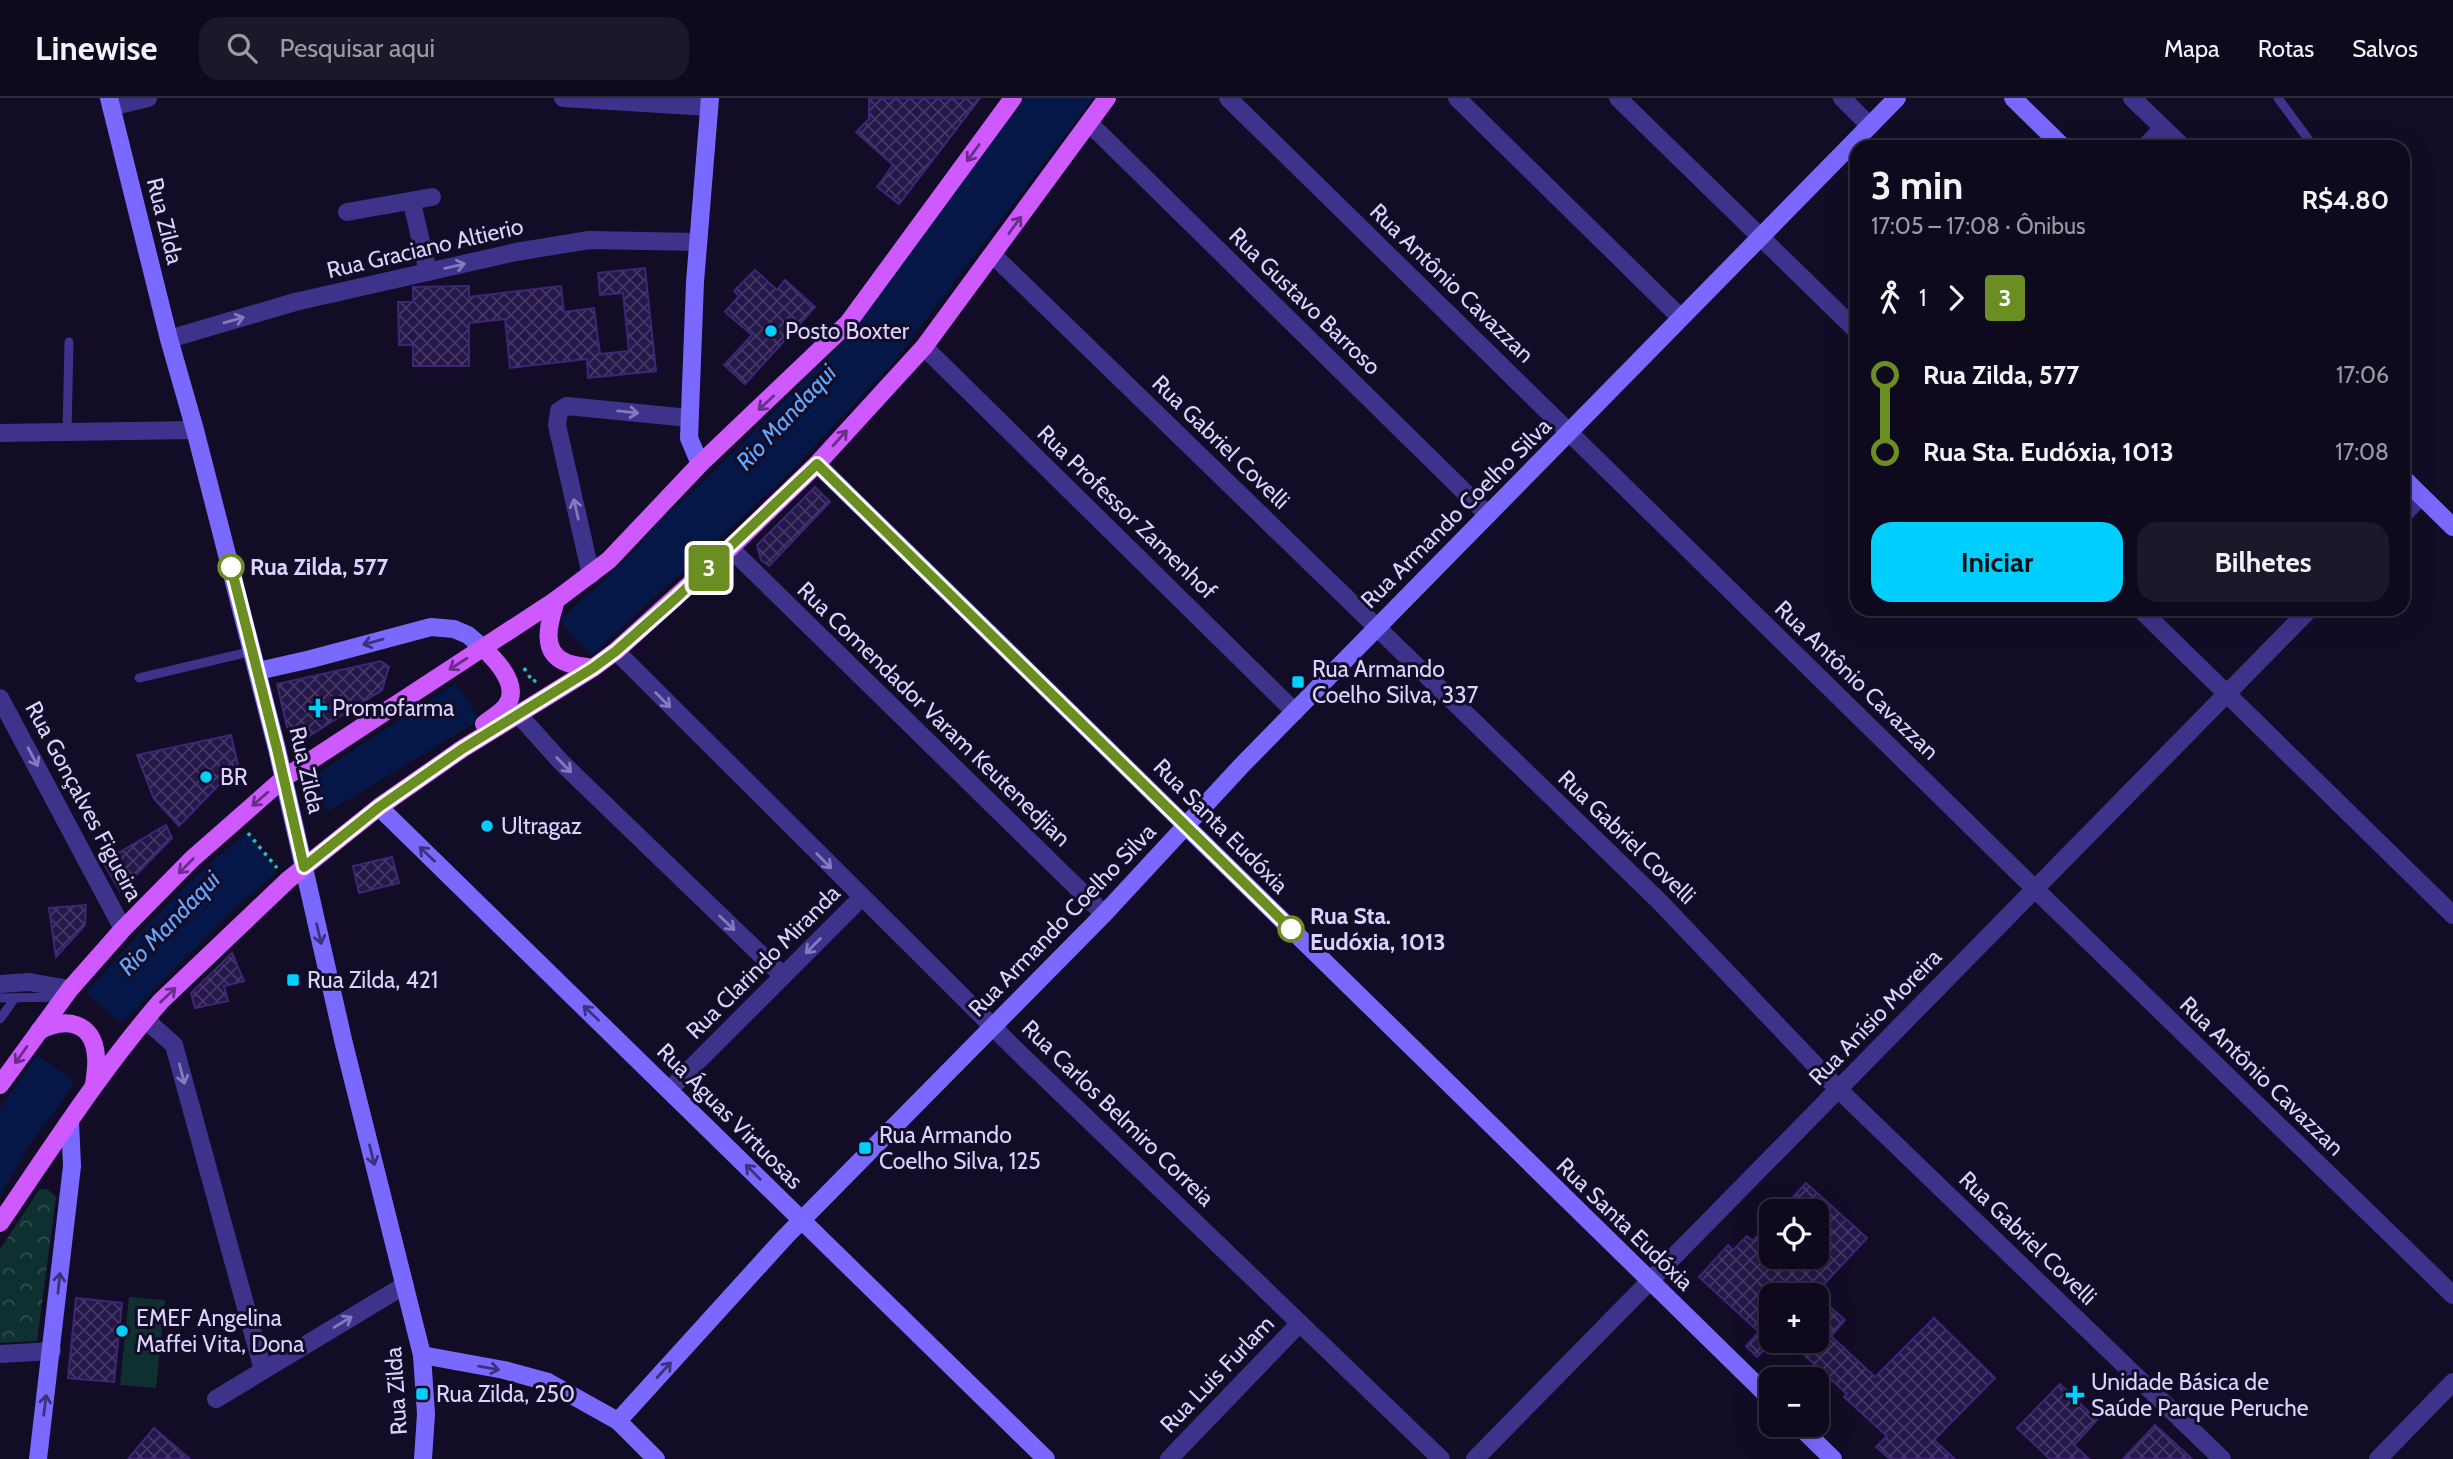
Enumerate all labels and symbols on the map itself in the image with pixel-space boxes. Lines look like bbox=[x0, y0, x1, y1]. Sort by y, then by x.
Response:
one-way arrow bbox=[965, 143, 980, 162]
street label: Rua Zilda bbox=[141, 175, 189, 267]
street label: Rua Antônio Cavazzan bbox=[1364, 198, 1540, 368]
street label: Rua Graciano Altierio bbox=[324, 212, 526, 284]
one-way arrow bbox=[1008, 216, 1022, 235]
street label: Rua Gustavo Barroso bbox=[1223, 222, 1387, 380]
one-way arrow bbox=[443, 259, 466, 272]
one-way arrow bbox=[223, 313, 245, 326]
place label: Posto Boxter bbox=[785, 317, 910, 345]
marker: Posto Boxter bbox=[763, 323, 779, 339]
water label: Rio Mandaqui bbox=[730, 358, 843, 476]
street label: Rua Gabriel Covelli bbox=[1146, 369, 1296, 515]
one-way arrow bbox=[758, 394, 775, 411]
one-way arrow bbox=[617, 406, 639, 419]
street label: Rua Armando Coelho Silva bbox=[1355, 412, 1557, 614]
street label: Rua Professor Zamenhof bbox=[1031, 419, 1223, 605]
one-way arrow bbox=[832, 430, 848, 448]
one-way arrow bbox=[568, 498, 582, 521]
line badge: 3 bbox=[686, 545, 732, 591]
place label: Rua Zilda, 577 bbox=[250, 553, 388, 581]
marker: Rua Zilda, 577 bbox=[218, 554, 244, 580]
street label: Rua Comendador Varam Keutenedjian bbox=[792, 576, 1076, 852]
street label: Rua Antônio Cavazzan bbox=[1769, 595, 1945, 765]
one-way arrow bbox=[363, 636, 385, 649]
place label: Rua Armando Coelho Silva, 337 bbox=[1312, 655, 1479, 709]
one-way arrow bbox=[448, 657, 468, 671]
marker: Rua Armando Coelho Silva, 337 bbox=[1290, 674, 1306, 690]
one-way arrow bbox=[655, 691, 672, 708]
place label: Promofarma bbox=[332, 694, 454, 722]
street label: Rua Gonçalves Figueira bbox=[20, 696, 148, 906]
marker: Promofarma bbox=[310, 700, 326, 716]
street label: Rua Zilda bbox=[283, 724, 331, 816]
one-way arrow bbox=[27, 746, 40, 767]
street label: Rua Santa Eudóxia bbox=[1148, 753, 1294, 899]
one-way arrow bbox=[555, 756, 572, 773]
place label: BR bbox=[220, 763, 248, 791]
street label: Rua Gabriel Covelli bbox=[1552, 764, 1702, 910]
marker: BR bbox=[198, 769, 214, 785]
one-way arrow bbox=[251, 791, 269, 807]
place label: Ultragaz bbox=[501, 812, 582, 840]
marker: Ultragaz bbox=[479, 818, 495, 834]
street label: Rua Armando Coelho Silva bbox=[962, 818, 1162, 1022]
one-way arrow bbox=[419, 846, 436, 863]
one-way arrow bbox=[816, 852, 833, 869]
one-way arrow bbox=[177, 857, 194, 874]
water label: Rio Mandaqui bbox=[112, 864, 226, 981]
street label: Rua Clarindo Miranda bbox=[680, 879, 846, 1045]
place label: Rua Sta. Eudóxia, 1013 bbox=[1310, 902, 1446, 956]
one-way arrow bbox=[719, 914, 736, 931]
marker: Rua Sta. Eudóxia, 1013 bbox=[1278, 916, 1304, 942]
one-way arrow bbox=[313, 922, 326, 945]
one-way arrow bbox=[805, 937, 822, 954]
street label: Rua Anísio Moreira bbox=[1803, 943, 1947, 1091]
place label: Rua Zilda, 421 bbox=[307, 966, 438, 994]
marker: Rua Zilda, 421 bbox=[285, 972, 301, 988]
one-way arrow bbox=[160, 986, 177, 1003]
street label: Rua Antônio Cavazzan bbox=[2174, 991, 2350, 1161]
one-way arrow bbox=[582, 1005, 599, 1022]
street label: Rua Carlos Belmiro Correia bbox=[1016, 1014, 1220, 1212]
street label: Rua Águas Virtuosas bbox=[651, 1037, 809, 1195]
one-way arrow bbox=[14, 1045, 28, 1064]
one-way arrow bbox=[176, 1063, 189, 1085]
place label: Rua Armando Coelho Silva, 125 bbox=[879, 1121, 1041, 1175]
marker: Rua Armando Coelho Silva, 125 bbox=[857, 1140, 873, 1156]
one-way arrow bbox=[366, 1143, 379, 1166]
street label: Rua Santa Eudóxia bbox=[1551, 1152, 1699, 1296]
one-way arrow bbox=[745, 1164, 762, 1181]
street label: Rua Gabriel Covelli bbox=[1953, 1165, 2103, 1311]
one-way arrow bbox=[53, 1272, 66, 1295]
place label: EMEF Angelina Maffei Vita, Dona bbox=[136, 1304, 304, 1358]
street label: Rua Luis Furlam bbox=[1154, 1310, 1280, 1438]
one-way arrow bbox=[332, 1315, 352, 1329]
marker: EMEF Angelina Maffei Vita, Dona bbox=[114, 1323, 130, 1339]
street label: Rua Zilda bbox=[379, 1346, 413, 1436]
one-way arrow bbox=[477, 1361, 500, 1375]
one-way arrow bbox=[656, 1361, 672, 1379]
place label: Unidade Básica de Saúde Parque Peruche bbox=[2091, 1368, 2309, 1422]
place label: Rua Zilda, 250 bbox=[436, 1380, 575, 1408]
marker: Unidade Básica de Saúde Parque Peruche bbox=[2065, 1385, 2085, 1405]
marker: Rua Zilda, 250 bbox=[414, 1386, 430, 1402]
one-way arrow bbox=[38, 1394, 51, 1417]

